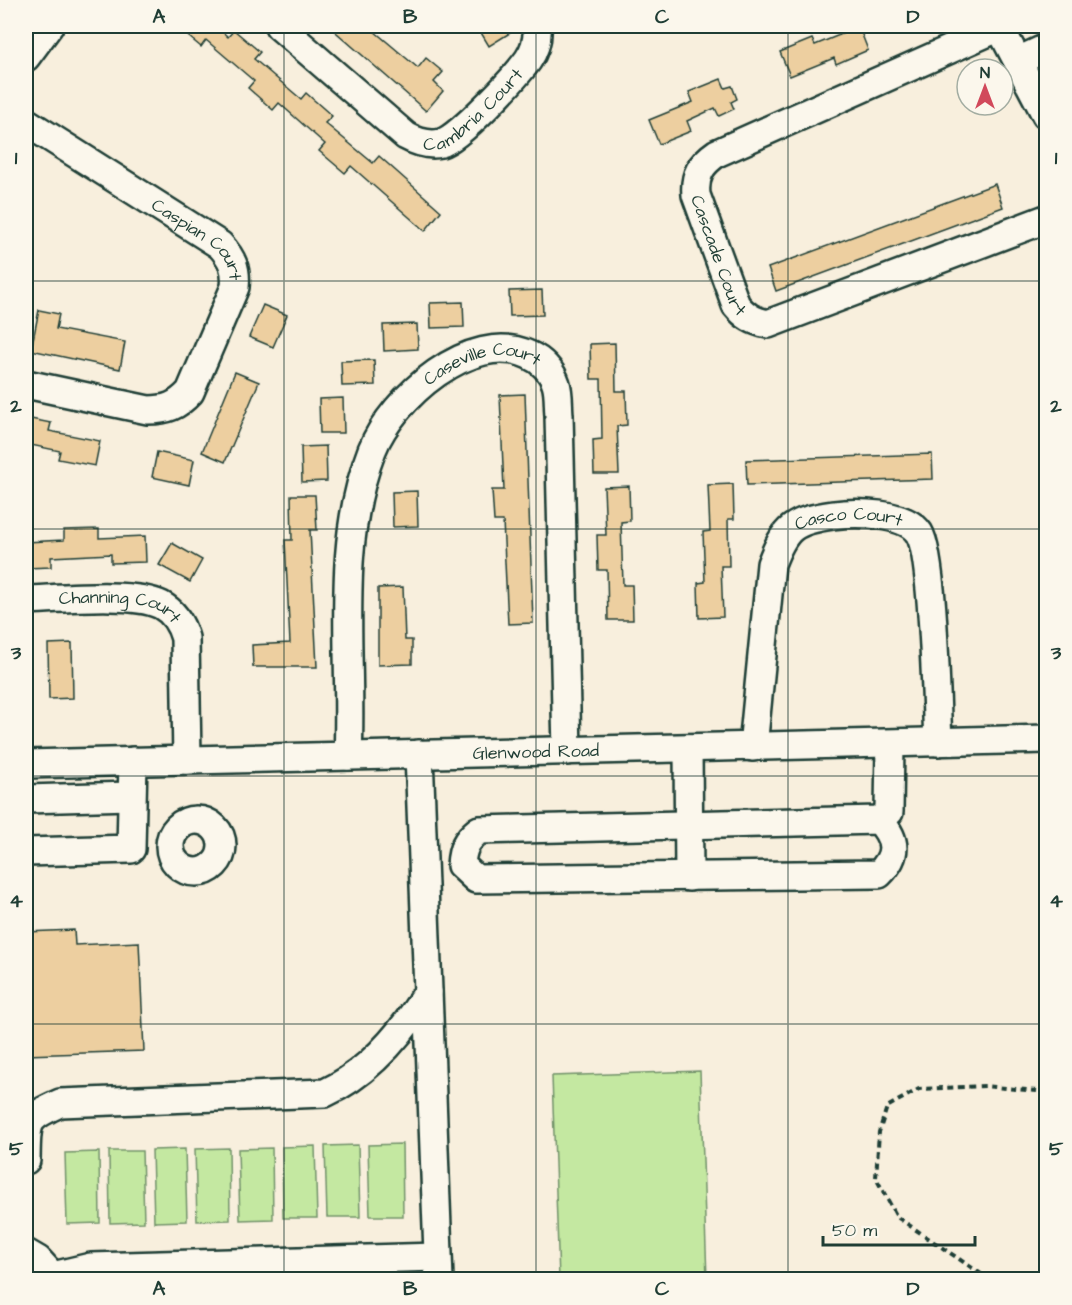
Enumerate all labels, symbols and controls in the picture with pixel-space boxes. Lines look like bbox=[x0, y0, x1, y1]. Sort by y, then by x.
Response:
text: A bbox=[153, 3, 166, 31]
text: B bbox=[403, 3, 418, 31]
text: C bbox=[655, 3, 670, 31]
text: D bbox=[907, 3, 920, 31]
north arrow bbox=[955, 57, 1015, 117]
street label: Cambria Court bbox=[422, 62, 530, 157]
text: N bbox=[980, 62, 990, 84]
text: 1 bbox=[15, 144, 18, 172]
text: 1 bbox=[1055, 144, 1058, 172]
street label: Cascade Court bbox=[684, 192, 752, 323]
street label: Caspian Court bbox=[146, 193, 248, 282]
street label: Caseville Court bbox=[418, 337, 547, 392]
text: 2 bbox=[9, 392, 22, 420]
text: 2 bbox=[1049, 392, 1062, 420]
street label: Casco Court bbox=[791, 501, 907, 537]
street label: Channing Court bbox=[58, 585, 188, 629]
text: 3 bbox=[10, 639, 22, 667]
text: 3 bbox=[1050, 639, 1062, 667]
street label: Glenwood Road bbox=[472, 738, 599, 766]
text: 4 bbox=[9, 887, 23, 915]
text: 4 bbox=[1049, 887, 1063, 915]
text: 5 bbox=[9, 1135, 24, 1163]
text: 5 bbox=[1049, 1135, 1064, 1163]
scale bar bbox=[823, 1209, 974, 1247]
text: 50 m bbox=[832, 1218, 877, 1243]
text: A bbox=[153, 1275, 166, 1303]
text: B bbox=[403, 1275, 418, 1303]
text: C bbox=[655, 1275, 670, 1303]
text: D bbox=[907, 1275, 920, 1303]

